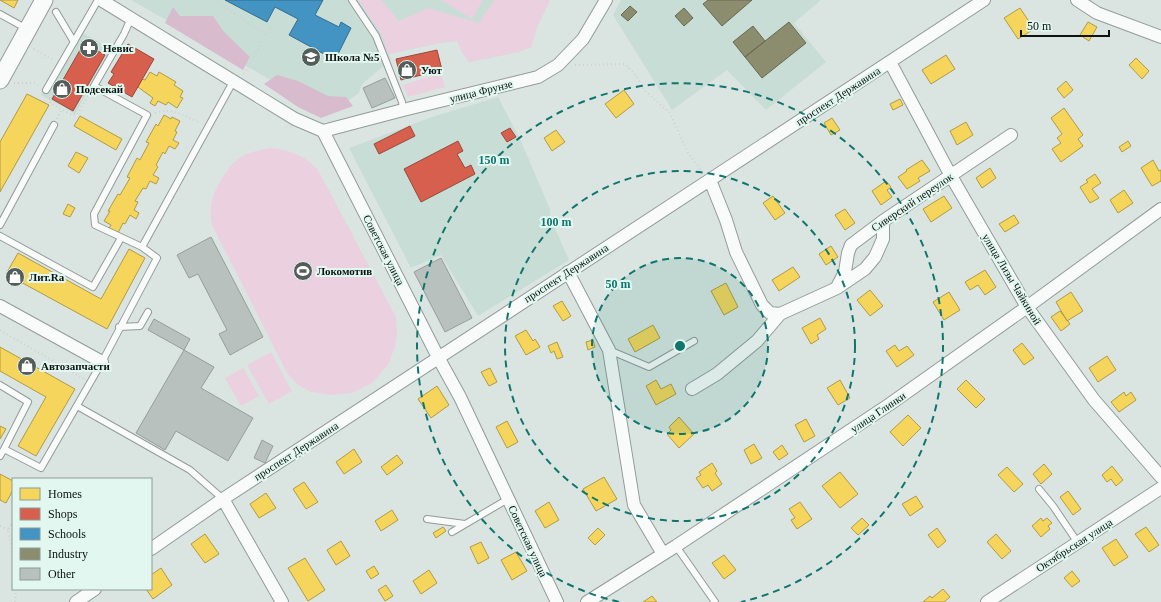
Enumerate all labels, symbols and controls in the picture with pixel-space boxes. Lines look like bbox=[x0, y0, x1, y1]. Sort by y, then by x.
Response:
scale bar bbox=[1021, 12, 1109, 38]
text: 50 m bbox=[1027, 19, 1052, 33]
pharmacy icon: Невис bbox=[78, 37, 100, 59]
place label: Невис bbox=[103, 42, 134, 54]
school or university icon: Школа №5 bbox=[300, 46, 322, 68]
place label: Школа №5 bbox=[325, 51, 380, 63]
shop icon: Уют bbox=[396, 59, 418, 81]
place label: Уют bbox=[421, 64, 442, 76]
street label: проспект Державина bbox=[794, 64, 882, 128]
street label: улица Фрунзе bbox=[448, 77, 514, 105]
shop icon: Подсекай bbox=[51, 78, 73, 100]
place label: Подсекай bbox=[76, 83, 124, 95]
text: 150 m bbox=[479, 153, 510, 167]
street label: Сиверский переулок bbox=[869, 170, 956, 234]
street label: Советская улица bbox=[361, 213, 407, 287]
text: 100 m bbox=[541, 215, 572, 229]
street label: улица Лизы Чайкиной bbox=[980, 231, 1044, 327]
street label: проспект Державина bbox=[522, 241, 610, 305]
sports icon: Локомотив bbox=[292, 260, 314, 282]
place label: Локомотив bbox=[317, 265, 372, 277]
shop icon: Лит.Ra bbox=[4, 266, 26, 288]
place label: Лит.Ra bbox=[29, 271, 65, 283]
text: 50 m bbox=[606, 277, 631, 291]
centre of rings bbox=[673, 339, 687, 353]
shop icon: Автозапчасти bbox=[16, 355, 38, 377]
place label: Автозапчасти bbox=[41, 360, 110, 372]
street label: улица Глинки bbox=[848, 389, 908, 435]
street label: проспект Державина bbox=[252, 419, 340, 483]
legend bbox=[12, 478, 152, 590]
text: Homes bbox=[48, 487, 82, 501]
street label: Советская улица bbox=[506, 503, 550, 579]
text: Shops bbox=[48, 507, 78, 521]
street label: Октябрьская улица bbox=[1033, 516, 1115, 574]
text: Schools bbox=[48, 527, 86, 541]
text: Industry bbox=[48, 547, 88, 561]
text: Other bbox=[48, 567, 75, 581]

